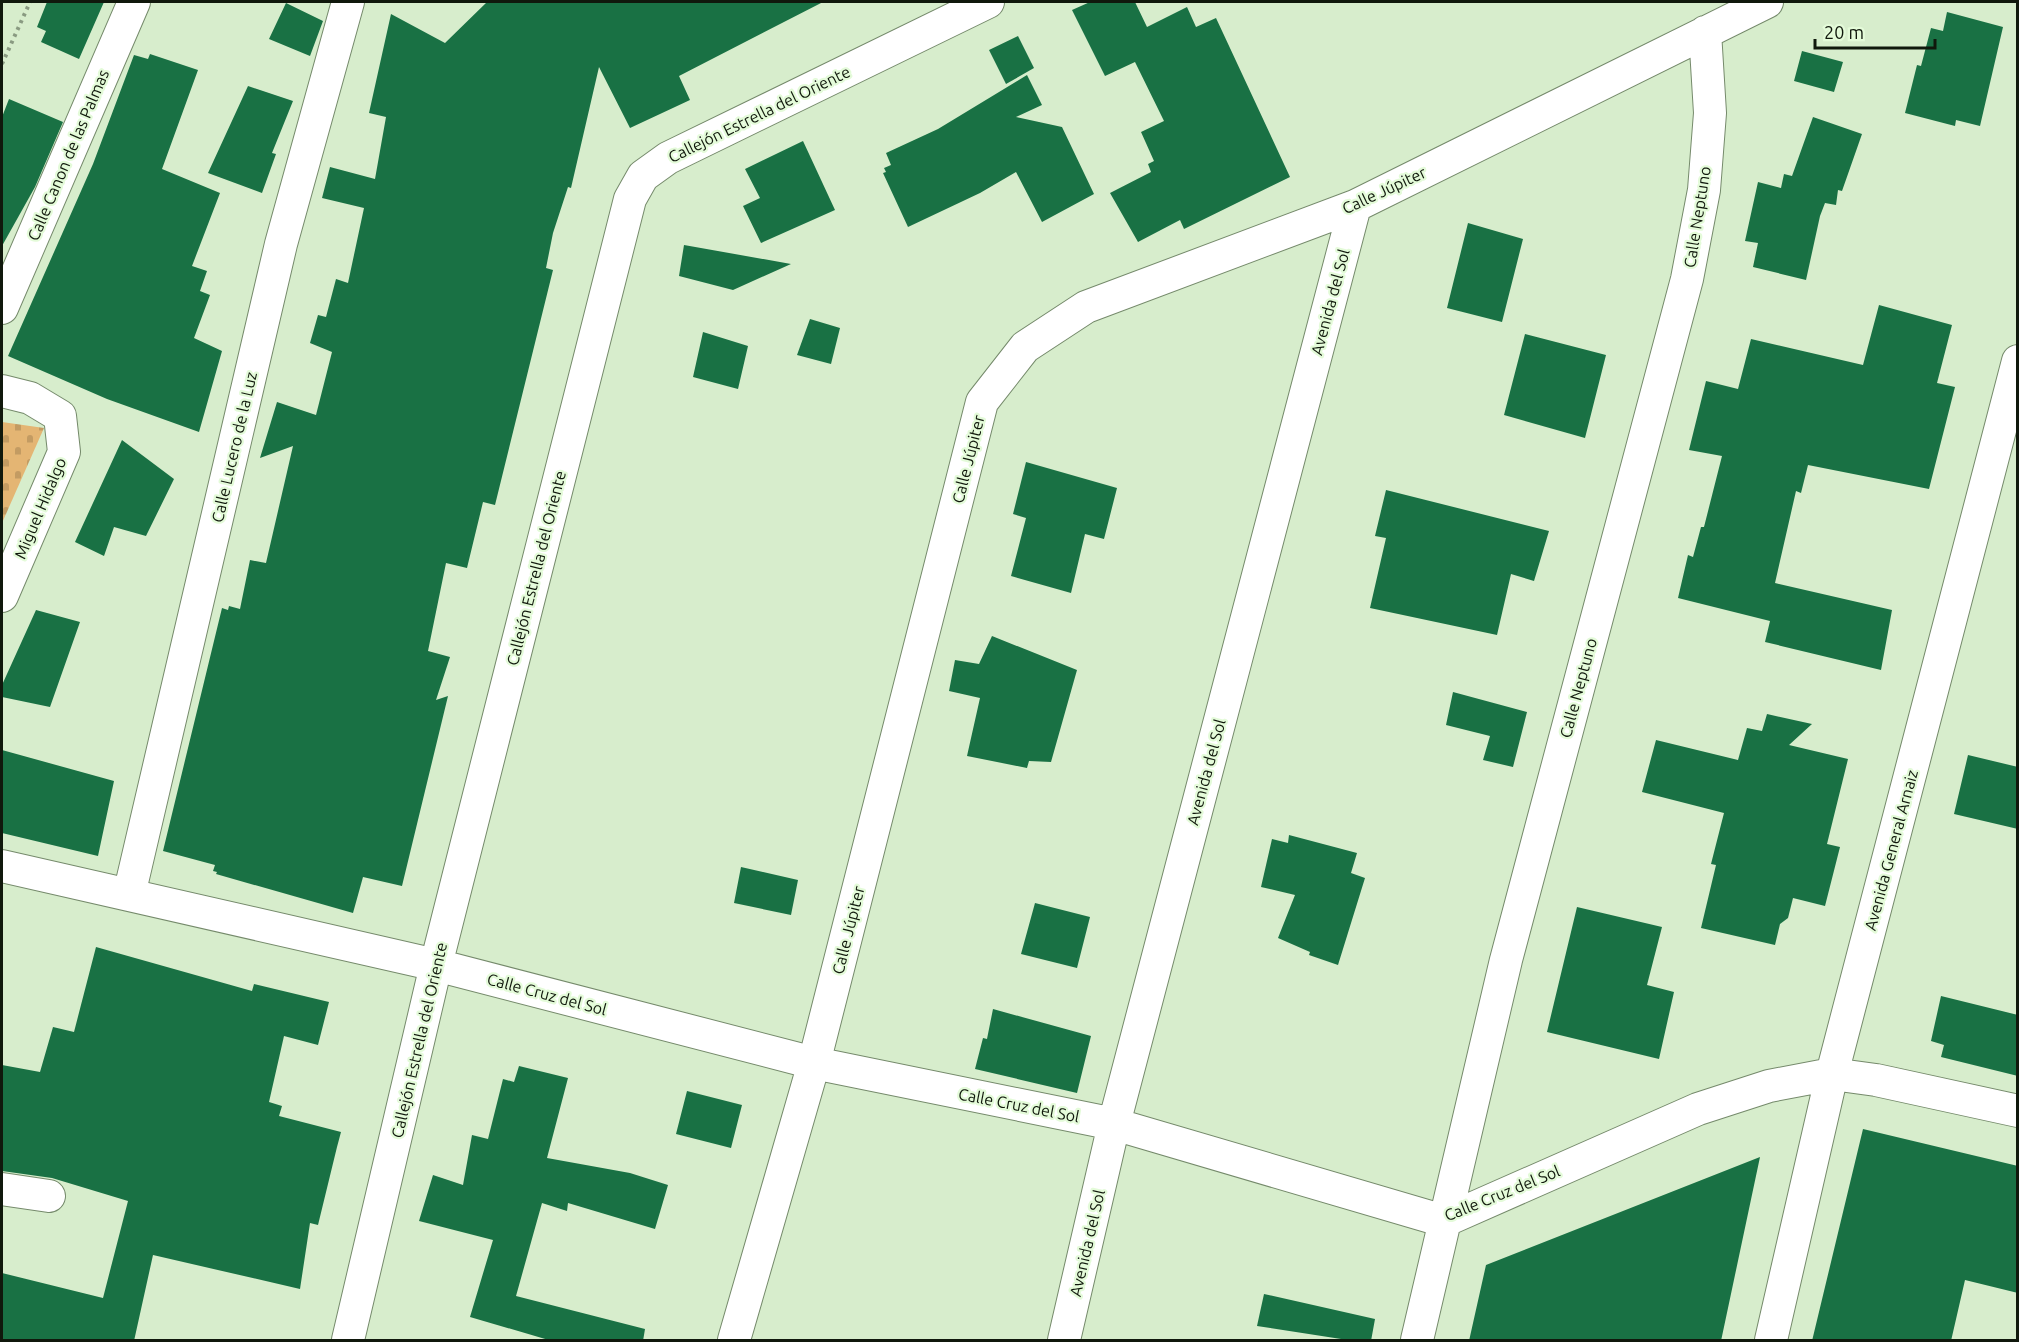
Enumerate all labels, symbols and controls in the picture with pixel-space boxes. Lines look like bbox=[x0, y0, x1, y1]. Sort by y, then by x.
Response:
scale bar bbox=[1815, 12, 1935, 50]
text: 20 m bbox=[1824, 22, 1864, 42]
street label: Callejón Estrella del Oriente bbox=[665, 62, 853, 166]
street label: Calle Canon de las Palmas bbox=[24, 67, 112, 243]
street label: Calle Júpiter bbox=[1339, 163, 1429, 217]
street label: Calle Neptuno bbox=[1680, 165, 1714, 269]
street label: Avenida del Sol bbox=[1307, 247, 1353, 357]
street label: Calle Lucero de la Luz bbox=[208, 370, 260, 524]
street label: Calle Júpiter bbox=[948, 413, 988, 505]
street label: Miguel Hidalgo bbox=[11, 455, 69, 561]
street label: Callejón Estrella del Oriente bbox=[503, 469, 569, 667]
street label: Calle Neptuno bbox=[1556, 636, 1600, 740]
street label: Avenida del Sol bbox=[1183, 717, 1229, 827]
street label: Avenida General Arnaiz bbox=[1861, 768, 1921, 932]
street label: Calle Júpiter bbox=[828, 884, 868, 976]
street label: Callejón Estrella del Oriente bbox=[388, 940, 450, 1140]
street label: Calle Cruz del Sol bbox=[485, 969, 609, 1019]
street label: Calle Cruz del Sol bbox=[957, 1084, 1081, 1126]
street label: Calle Cruz del Sol bbox=[1442, 1162, 1562, 1224]
street label: Avenida del Sol bbox=[1066, 1188, 1108, 1298]

